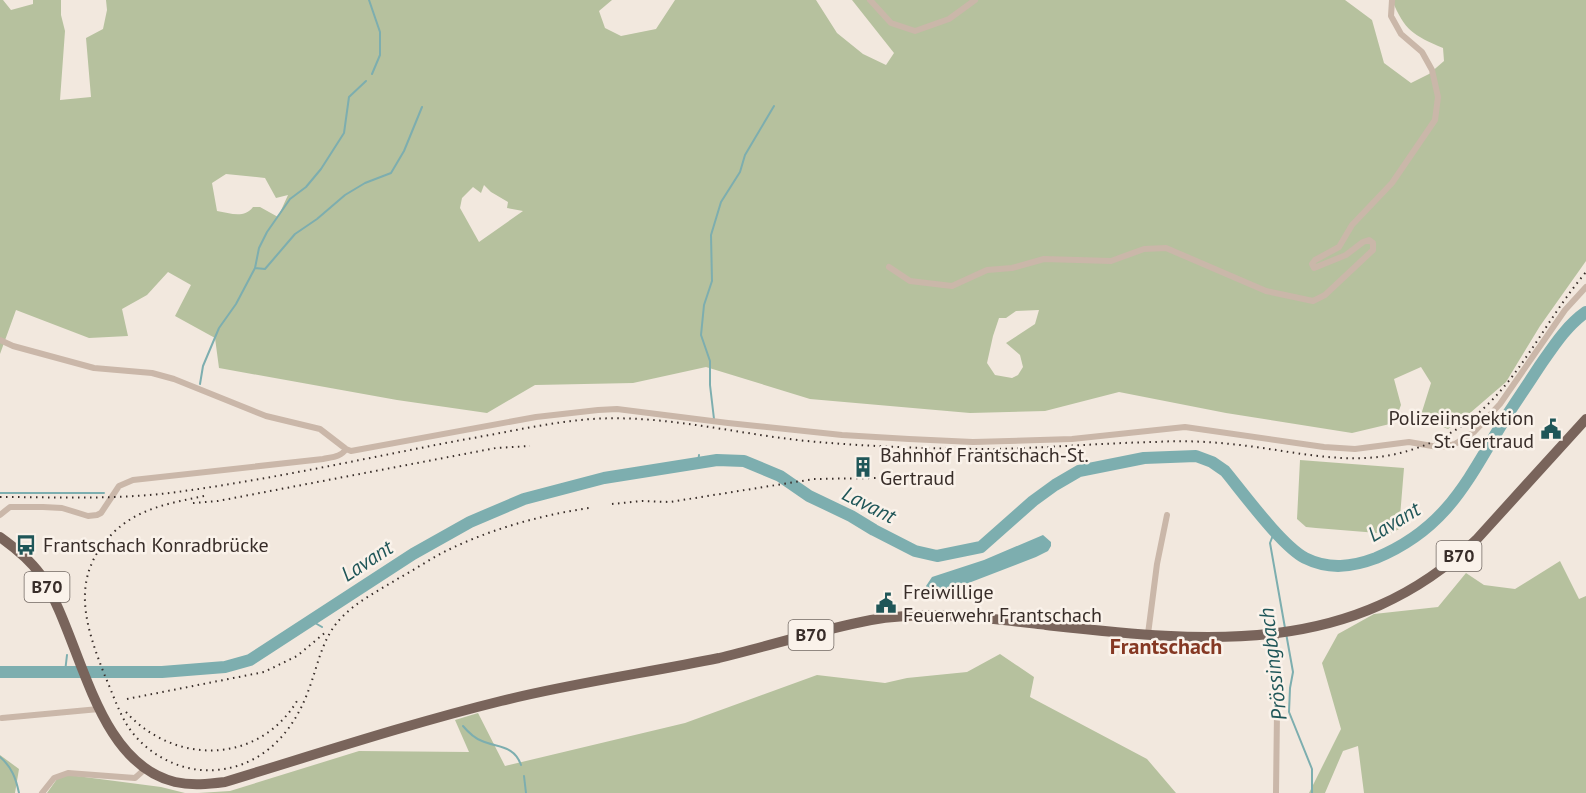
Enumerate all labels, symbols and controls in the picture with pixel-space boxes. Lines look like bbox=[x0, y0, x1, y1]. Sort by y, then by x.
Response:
place label: Polizeiinspektion St. Gertraud bbox=[1388, 405, 1534, 454]
public building icon: Polizeiinspektion St. Gertraud bbox=[1539, 417, 1563, 441]
place label: Bahnhof Frantschach-St. Gertraud bbox=[880, 442, 1089, 491]
building icon: Bahnhof Frantschach-St. Gertraud bbox=[851, 455, 875, 479]
water label: Lavant bbox=[838, 480, 902, 530]
water label: Lavant bbox=[1363, 495, 1426, 548]
place label: Frantschach Konradbrücke bbox=[43, 532, 269, 558]
bus stop icon: Frantschach Konradbrücke bbox=[14, 533, 38, 557]
water label: Lavant bbox=[336, 533, 399, 587]
road number: B70 bbox=[1436, 541, 1482, 571]
road number: B70 bbox=[24, 572, 70, 602]
place label: Freiwillige Feuerwehr Frantschach bbox=[903, 579, 1102, 628]
public building icon: Freiwillige Feuerwehr Frantschach bbox=[874, 591, 898, 615]
water label: Prössingbach bbox=[1252, 606, 1293, 722]
road number: B70 bbox=[788, 620, 834, 650]
district label: Frantschach bbox=[1110, 632, 1222, 660]

